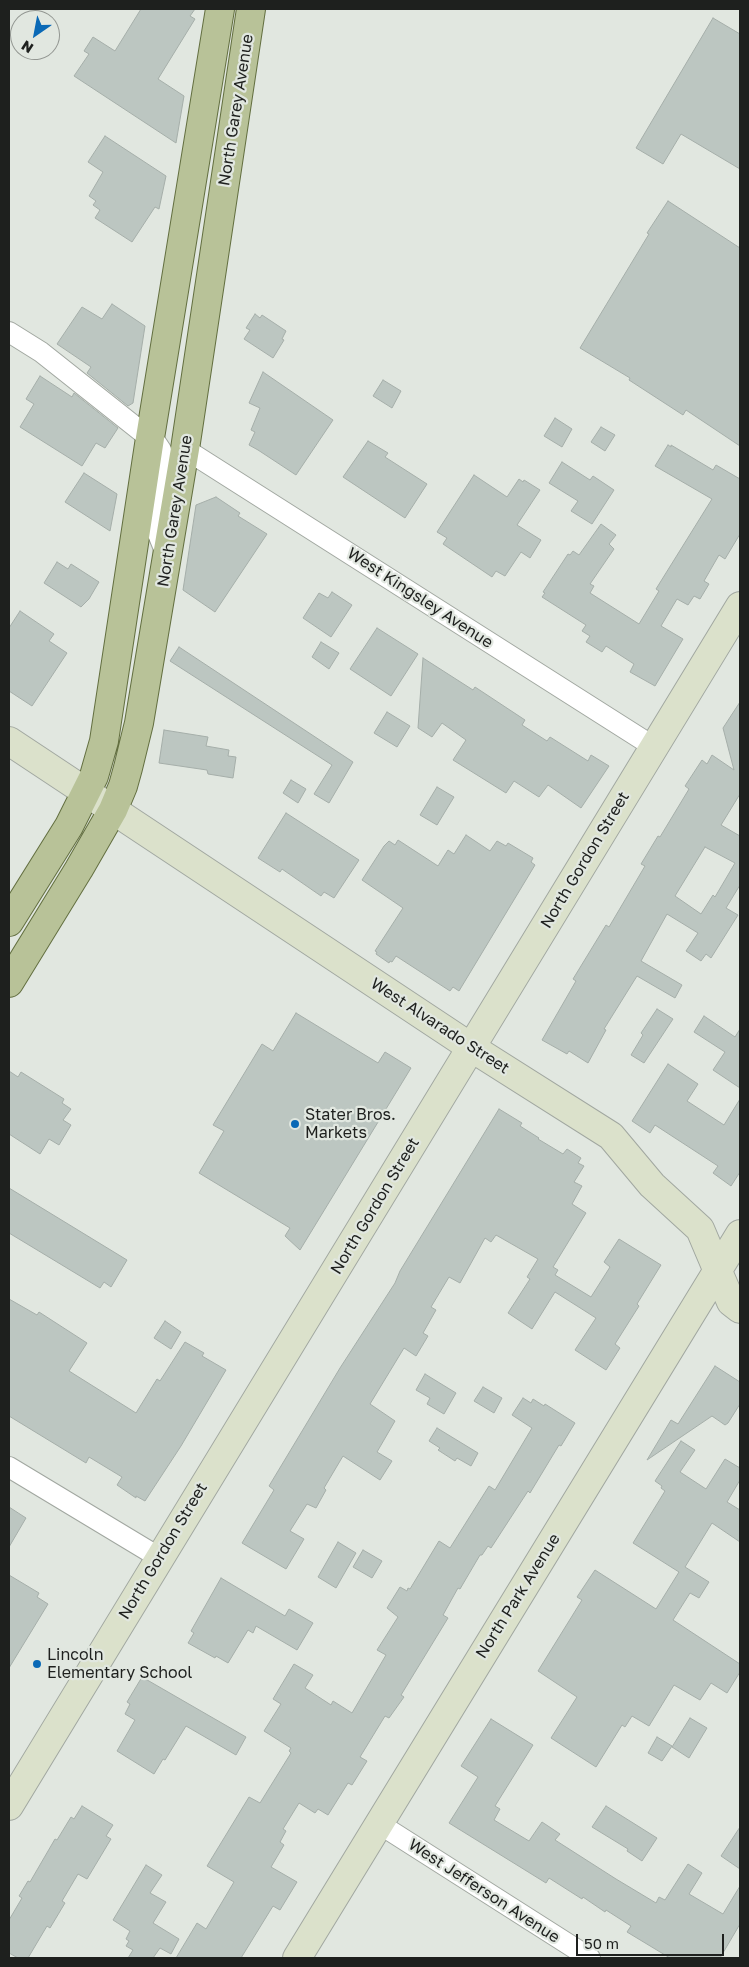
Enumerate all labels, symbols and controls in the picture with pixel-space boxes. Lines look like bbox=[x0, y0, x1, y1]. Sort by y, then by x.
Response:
north arrow bbox=[10, 10, 60, 60]
street label: North Garey Avenue bbox=[215, 33, 257, 187]
text: N bbox=[18, 37, 36, 57]
street label: North Garey Avenue bbox=[154, 434, 196, 588]
street label: West Kingsley Avenue bbox=[344, 544, 496, 652]
street label: North Gordon Street bbox=[537, 788, 633, 932]
street label: West Alvarado Street bbox=[367, 974, 513, 1078]
place label: Stater Bros. Markets bbox=[305, 1105, 396, 1143]
marker: Stater Bros. Markets bbox=[289, 1118, 301, 1130]
street label: North Gordon Street bbox=[327, 1134, 423, 1278]
street label: North Gordon Street bbox=[115, 1479, 211, 1623]
street label: North Park Avenue bbox=[472, 1530, 564, 1662]
place label: Lincoln Elementary School bbox=[47, 1645, 192, 1683]
marker: Lincoln Elementary School bbox=[31, 1658, 43, 1670]
street label: West Jefferson Avenue bbox=[405, 1835, 563, 1947]
scale bar bbox=[579, 1924, 726, 1956]
text: 50 m bbox=[584, 1934, 619, 1952]

